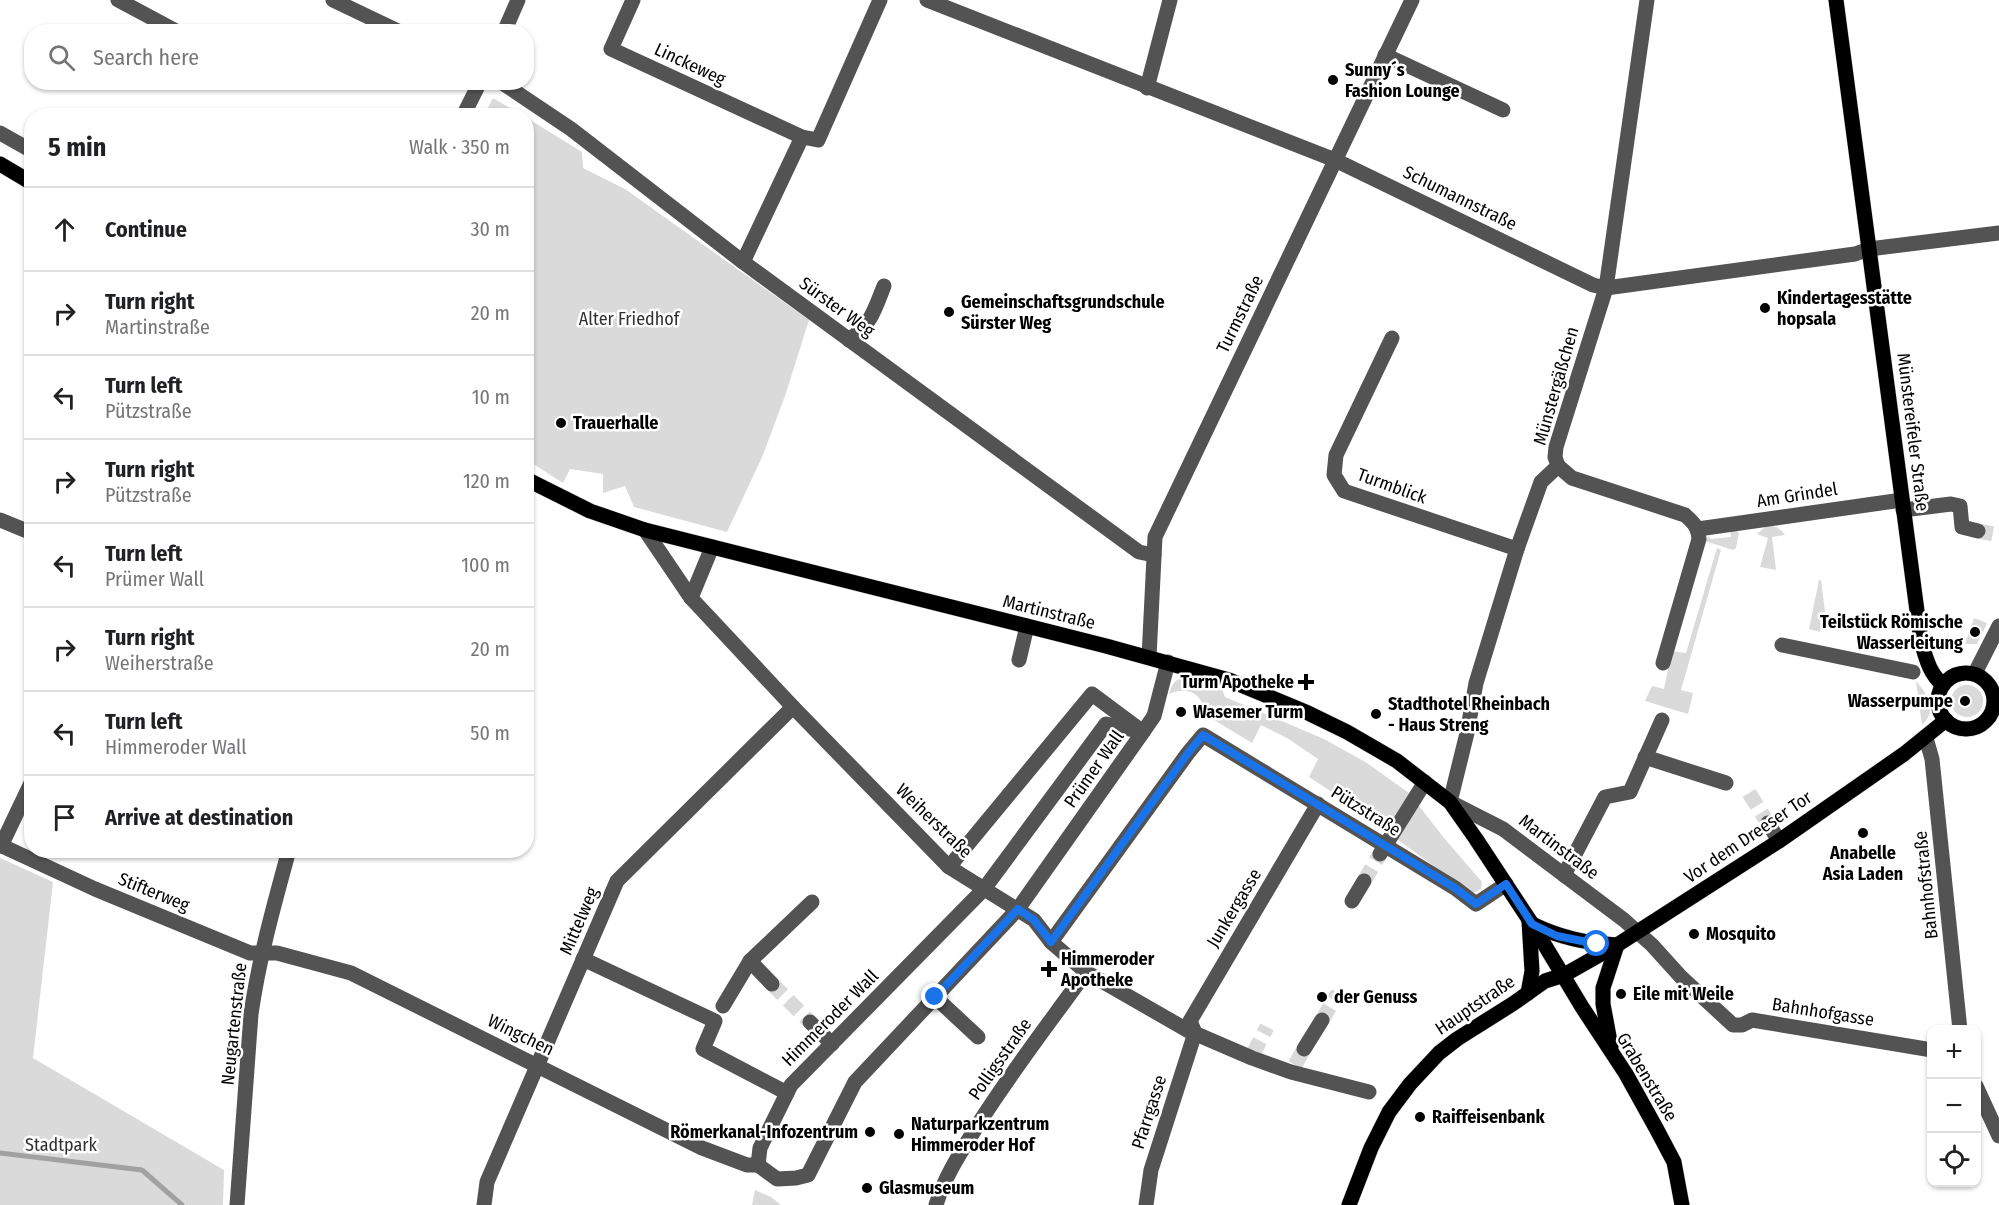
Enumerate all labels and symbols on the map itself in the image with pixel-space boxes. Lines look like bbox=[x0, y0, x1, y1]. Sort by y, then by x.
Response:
street label: Linckeweg bbox=[651, 38, 730, 90]
place label: Sunny´s Fashion Lounge bbox=[1345, 59, 1460, 102]
marker: Sunny´s Fashion Lounge bbox=[1326, 73, 1340, 87]
street label: Schumannstraße bbox=[1400, 161, 1521, 235]
street label: Turmstraße bbox=[1212, 271, 1268, 356]
street label: Sürster Weg bbox=[795, 272, 879, 342]
place label: Kindertagesstätte hopsala bbox=[1777, 287, 1912, 330]
place label: Gemeinschaftsgrundschule Sürster Weg bbox=[961, 291, 1165, 334]
marker: Kindertagesstätte hopsala bbox=[1758, 301, 1772, 315]
marker: Gemeinschaftsgrundschule Sürster Weg bbox=[942, 305, 956, 319]
park label: Alter Friedhof bbox=[579, 308, 681, 330]
street label: Münstergäßchen bbox=[1529, 324, 1583, 448]
street label: Münstereifeler Straße bbox=[1892, 352, 1934, 512]
place label: Trauerhalle bbox=[573, 412, 658, 434]
marker: Trauerhalle bbox=[554, 416, 568, 430]
street label: Turmblick bbox=[1354, 463, 1430, 509]
street label: Am Grindel bbox=[1755, 478, 1839, 512]
street label: Martinstraße bbox=[1001, 590, 1098, 634]
place label: Teilstück Römische Wasserleitung bbox=[1820, 611, 1963, 654]
marker: Teilstück Römische Wasserleitung bbox=[1968, 625, 1982, 639]
place label: Turm Apotheke bbox=[1180, 671, 1294, 693]
marker: Turm Apotheke bbox=[1299, 675, 1313, 689]
place label: Wasserpumpe bbox=[1848, 690, 1953, 712]
place label: Stadthotel Rheinbach - Haus Streng bbox=[1388, 693, 1550, 736]
marker: Wasserpumpe bbox=[1958, 694, 1972, 708]
place label: Wasemer Turm bbox=[1193, 701, 1303, 723]
marker: Wasemer Turm bbox=[1174, 705, 1188, 719]
marker: Stadthotel Rheinbach - Haus Streng bbox=[1369, 707, 1383, 721]
street label: Prümer Wall bbox=[1059, 726, 1129, 812]
street label: Weiherstraße bbox=[891, 779, 977, 863]
street label: Pützstraße bbox=[1327, 781, 1405, 841]
street label: Vor dem Dreeser Tor bbox=[1680, 786, 1817, 888]
street label: Martinstraße bbox=[1515, 810, 1603, 884]
marker: Anabelle Asia Laden bbox=[1856, 826, 1870, 840]
street label: Bahnhofstraße bbox=[1909, 830, 1943, 940]
place label: Anabelle Asia Laden bbox=[1822, 842, 1903, 885]
street label: Junkergasse bbox=[1202, 865, 1266, 951]
street label: Stifterweg bbox=[115, 868, 193, 916]
street label: Mittelweg bbox=[555, 883, 603, 958]
place label: Mosquito bbox=[1706, 923, 1776, 945]
marker: Mosquito bbox=[1687, 927, 1701, 941]
route start bbox=[1583, 930, 1609, 956]
place label: Himmeroder Apotheke bbox=[1060, 948, 1155, 991]
street label: Neugartenstraße bbox=[217, 962, 251, 1086]
marker: Himmeroder Apotheke bbox=[1042, 962, 1056, 976]
street label: Himmeroder Wall bbox=[777, 965, 883, 1071]
street label: Hauptstraße bbox=[1431, 970, 1519, 1040]
route end bbox=[921, 983, 947, 1009]
place label: Eile mit Weile bbox=[1633, 983, 1734, 1005]
place label: der Genuss bbox=[1334, 986, 1418, 1008]
marker: Eile mit Weile bbox=[1614, 987, 1628, 1001]
marker: der Genuss bbox=[1315, 990, 1329, 1004]
street label: Bahnhofgasse bbox=[1770, 993, 1876, 1031]
street label: Wingchen bbox=[484, 1009, 558, 1061]
street label: Polligsstraße bbox=[964, 1014, 1036, 1104]
street label: Grabenstraße bbox=[1612, 1029, 1682, 1125]
street label: Pfarrgasse bbox=[1127, 1072, 1171, 1152]
place label: Raiffeisenbank bbox=[1432, 1106, 1545, 1128]
marker: Raiffeisenbank bbox=[1413, 1110, 1427, 1124]
place label: Naturparkzentrum Himmeroder Hof bbox=[911, 1113, 1049, 1156]
place label: Römerkanal-Infozentrum bbox=[670, 1121, 858, 1143]
marker: Römerkanal-Infozentrum bbox=[863, 1125, 877, 1139]
marker: Naturparkzentrum Himmeroder Hof bbox=[892, 1127, 906, 1141]
park label: Stadtpark bbox=[25, 1134, 98, 1156]
place label: Glasmuseum bbox=[879, 1177, 974, 1199]
marker: Glasmuseum bbox=[860, 1181, 874, 1195]

